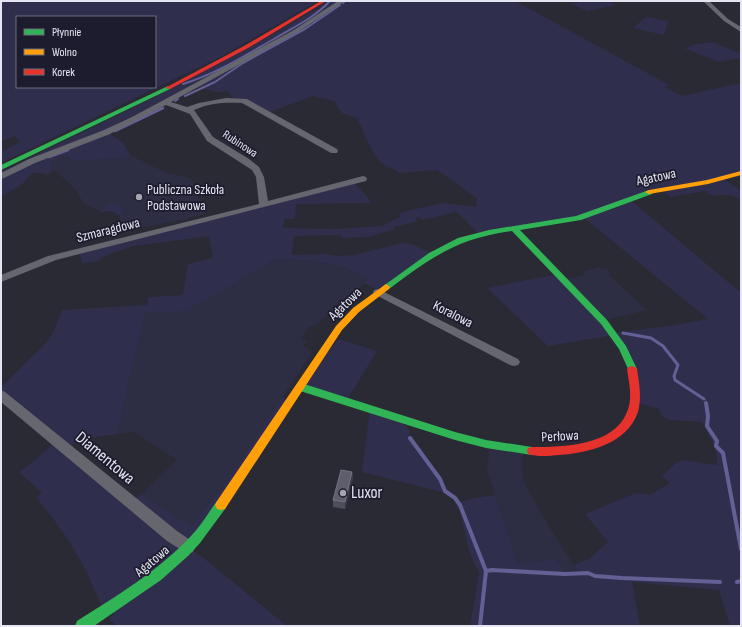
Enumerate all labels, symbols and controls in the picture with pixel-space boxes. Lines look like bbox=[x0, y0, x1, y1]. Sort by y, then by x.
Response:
legend bbox=[16, 16, 156, 88]
text: Płynnie bbox=[52, 25, 82, 40]
text: Wolno bbox=[52, 45, 77, 60]
text: Korek bbox=[52, 65, 75, 80]
street label: Rubinowa bbox=[220, 127, 261, 161]
street label: Agatowa bbox=[634, 165, 677, 190]
place label: Publiczna Szkoła Podstawowa bbox=[147, 181, 224, 214]
marker: Publiczna Szkoła Podstawowa bbox=[134, 192, 144, 202]
street label: Szmaragdowa bbox=[75, 214, 141, 246]
street label: Agatowa bbox=[324, 284, 365, 325]
street label: Koralowa bbox=[430, 297, 476, 331]
street label: Diamentowa bbox=[71, 427, 139, 489]
street label: Perłowa bbox=[541, 427, 579, 445]
place label: Luxor bbox=[351, 483, 383, 503]
marker: Luxor bbox=[338, 488, 348, 498]
street label: Agatowa bbox=[130, 542, 173, 581]

